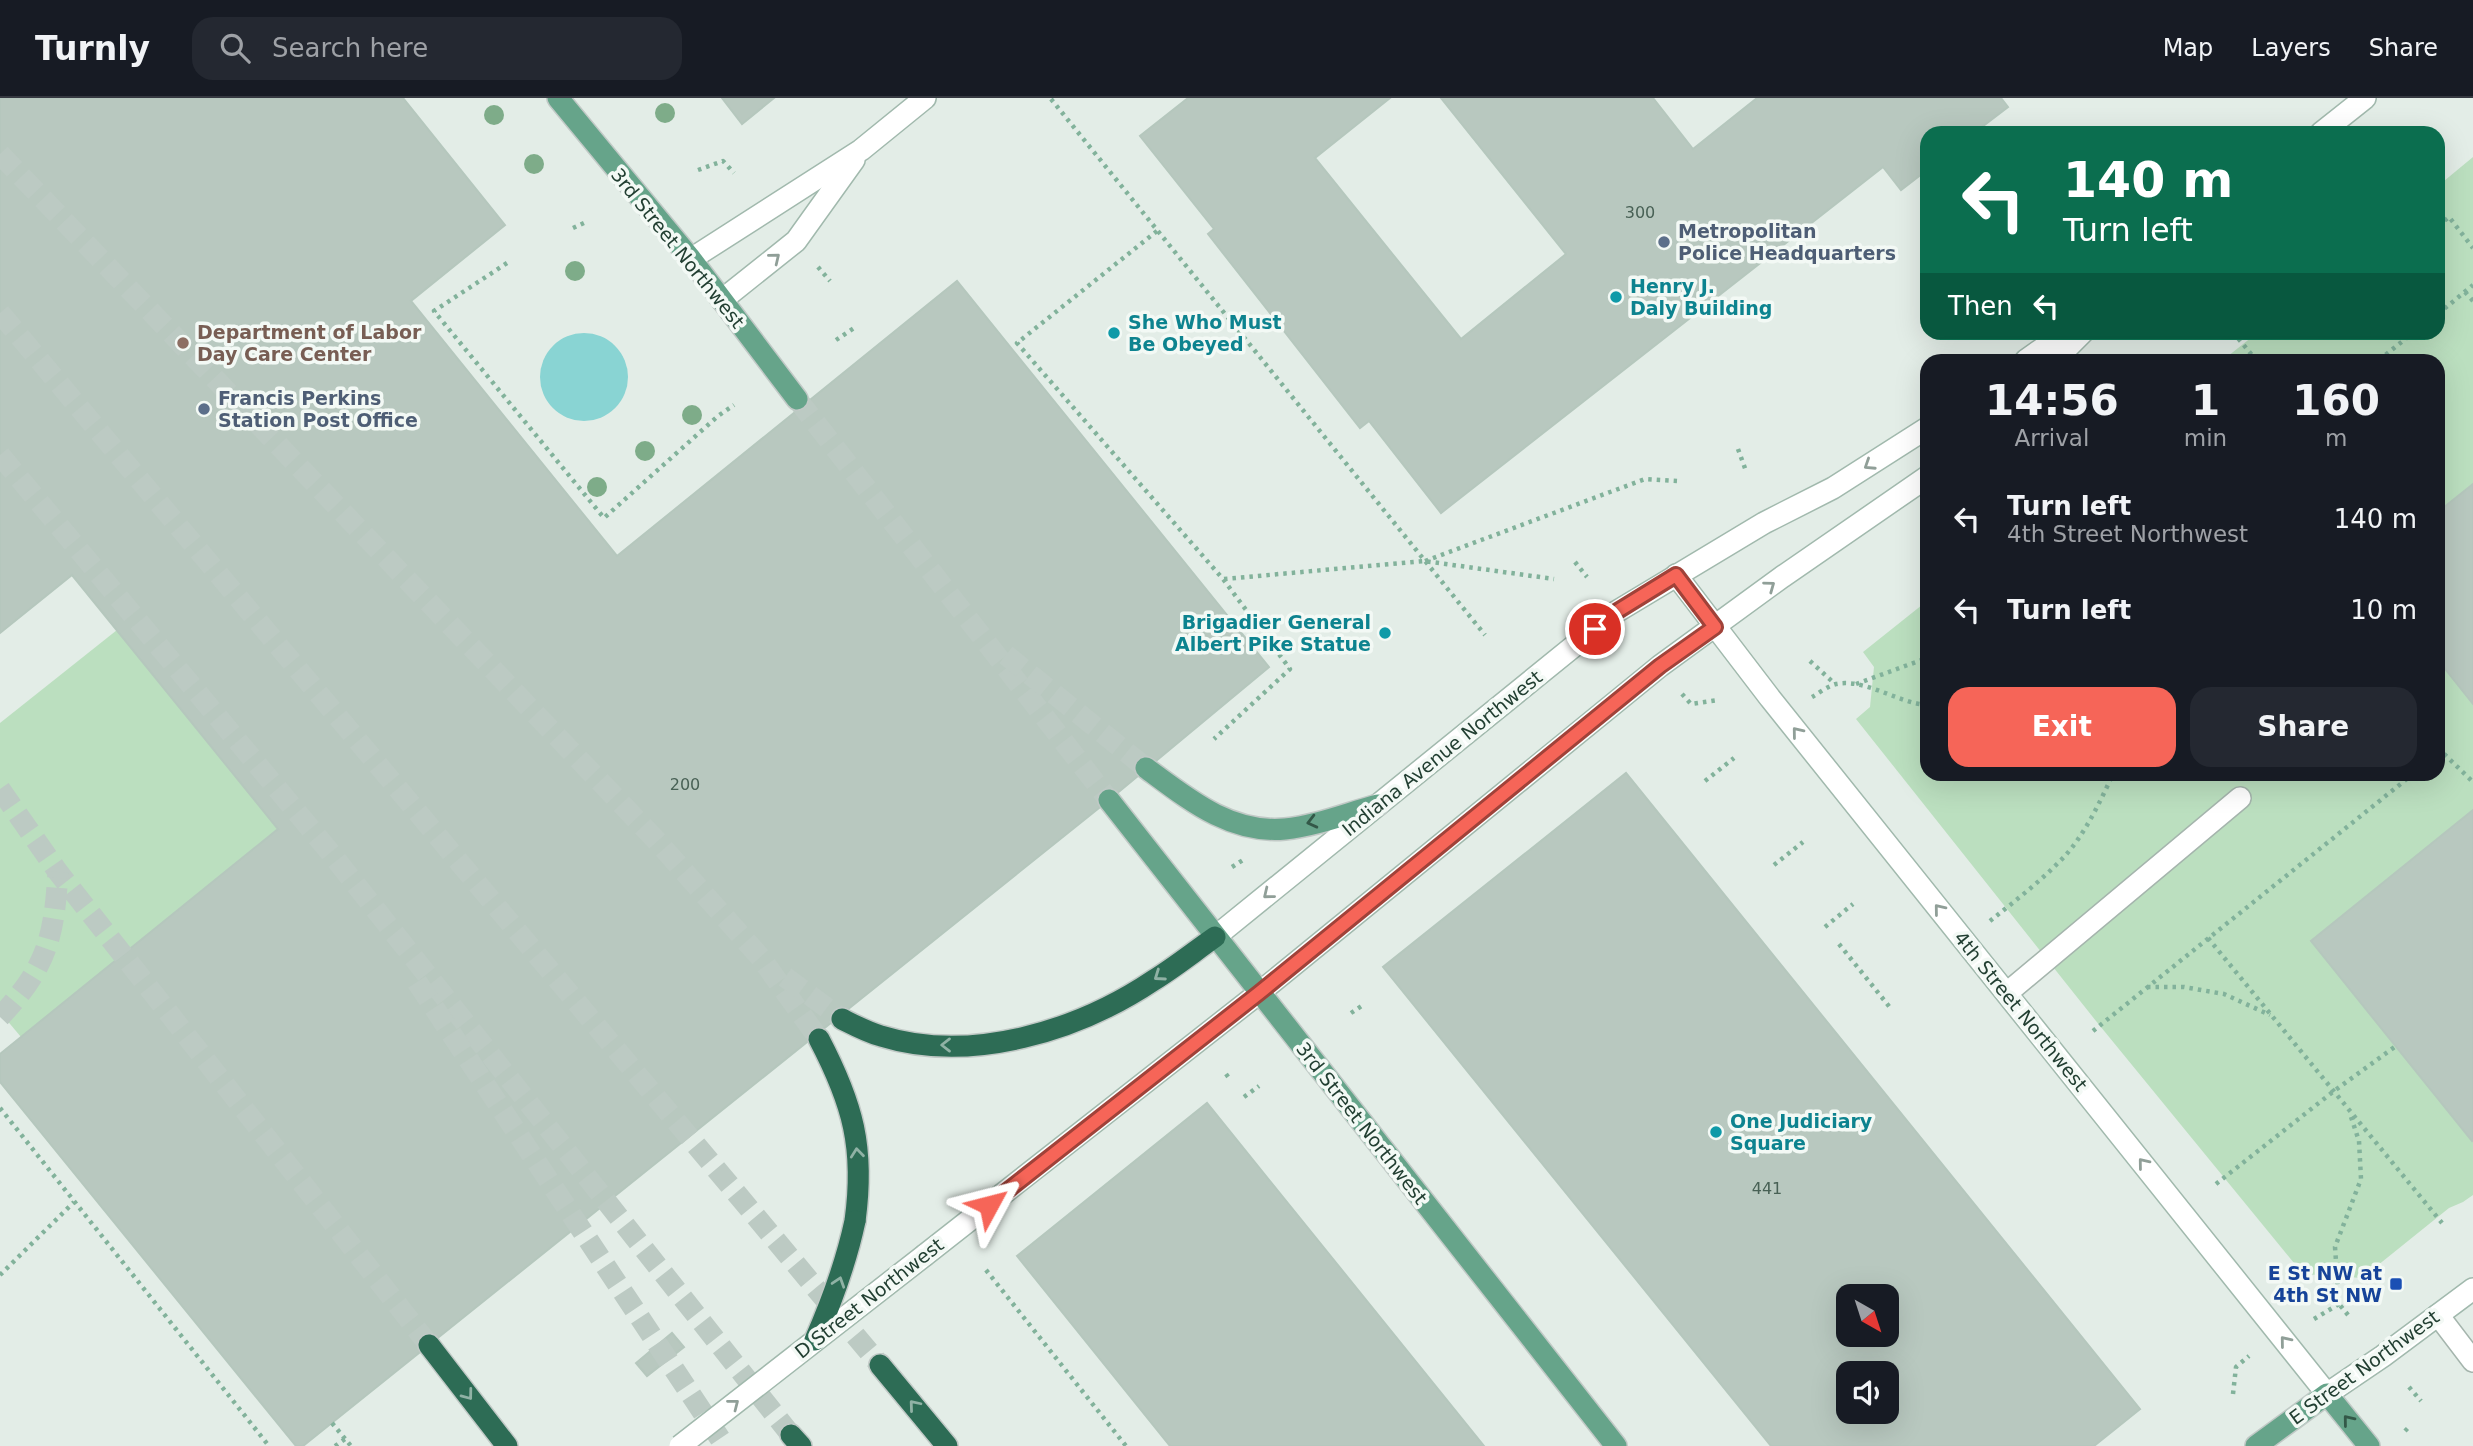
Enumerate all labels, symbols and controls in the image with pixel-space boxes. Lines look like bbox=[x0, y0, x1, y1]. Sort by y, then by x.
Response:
search box bbox=[192, 17, 682, 80]
text: Turnly bbox=[35, 29, 150, 68]
icon: search bbox=[216, 29, 254, 67]
text: Search here bbox=[272, 33, 428, 63]
text: Map bbox=[2163, 34, 2213, 62]
text: Layers bbox=[2251, 34, 2331, 62]
text: Share bbox=[2369, 34, 2438, 62]
text: 140 m bbox=[2063, 152, 2233, 209]
icon: left bbox=[1948, 154, 2039, 245]
street label: 3rd Street Northwest bbox=[607, 164, 749, 332]
house number: 300 bbox=[1625, 203, 1655, 222]
text: Turn left bbox=[2063, 211, 2193, 249]
place label: Metropolitan Police Headquarters bbox=[1678, 220, 1896, 264]
marker: Metropolitan Police Headquarters bbox=[1656, 234, 1672, 250]
one-way arrow bbox=[767, 253, 780, 266]
place label: Henry J. Daly Building bbox=[1630, 275, 1772, 319]
icon: left bbox=[2027, 287, 2065, 325]
marker: Henry J. Daly Building bbox=[1608, 289, 1624, 305]
text: Then bbox=[1948, 291, 2013, 321]
place label: She Who Must Be Obeyed bbox=[1128, 311, 1282, 355]
place label: Department of Labor Day Care Center bbox=[197, 321, 422, 365]
marker: She Who Must Be Obeyed bbox=[1106, 325, 1122, 341]
marker: Department of Labor Day Care Center bbox=[175, 335, 191, 351]
text: 14:56 bbox=[1985, 376, 2119, 425]
text: 1 bbox=[2191, 376, 2220, 425]
text: 160 bbox=[2292, 376, 2380, 425]
place label: Francis Perkins Station Post Office bbox=[218, 387, 418, 431]
marker: Francis Perkins Station Post Office bbox=[196, 401, 212, 417]
text: Arrival bbox=[2015, 425, 2089, 451]
text: min bbox=[2184, 425, 2227, 451]
text: m bbox=[2325, 425, 2347, 451]
one-way arrow bbox=[1864, 456, 1877, 469]
text: Turn left bbox=[2007, 491, 2131, 521]
icon: left bbox=[1948, 500, 1986, 538]
text: 140 m bbox=[2334, 504, 2417, 534]
text: 4th Street Northwest bbox=[2007, 521, 2248, 547]
one-way arrow bbox=[1762, 582, 1775, 594]
icon: left bbox=[1948, 591, 1986, 629]
text: Turn left bbox=[2007, 595, 2131, 625]
text: 10 m bbox=[2350, 595, 2417, 625]
pin bbox=[1565, 599, 1625, 659]
icon: arrive bbox=[1576, 610, 1614, 648]
place label: Brigadier General Albert Pike Statue bbox=[1175, 611, 1371, 655]
marker: Brigadier General Albert Pike Statue bbox=[1377, 625, 1393, 641]
street label: Indiana Avenue Northwest bbox=[1338, 666, 1546, 840]
button: Exit bbox=[1948, 687, 2176, 767]
button: Share bbox=[2190, 687, 2417, 767]
one-way arrow bbox=[1792, 727, 1805, 739]
house number: 200 bbox=[670, 775, 700, 794]
one-way arrow bbox=[1306, 814, 1318, 828]
one-way arrow bbox=[1263, 885, 1275, 898]
one-way arrow bbox=[1935, 905, 1947, 918]
street label: 4th Street Northwest bbox=[1950, 927, 2092, 1095]
one-way arrow bbox=[1154, 968, 1167, 980]
one-way arrow bbox=[940, 1037, 951, 1053]
street label: 3rd Street Northwest bbox=[1292, 1038, 1432, 1208]
place label: One Judiciary Square bbox=[1730, 1110, 1873, 1154]
marker: One Judiciary Square bbox=[1708, 1124, 1724, 1140]
one-way arrow bbox=[850, 1148, 865, 1159]
one-way arrow bbox=[2138, 1159, 2151, 1171]
position arrow bbox=[952, 1168, 1026, 1242]
house number: 441 bbox=[1752, 1179, 1782, 1198]
street label: D Street Northwest bbox=[790, 1233, 948, 1363]
place label: E St NW at 4th St NW bbox=[2268, 1262, 2382, 1306]
one-way arrow bbox=[831, 1276, 845, 1289]
marker: E St NW at 4th St NW bbox=[2388, 1276, 2404, 1292]
north arrow bbox=[1836, 1284, 1899, 1348]
map controls bbox=[1836, 1284, 1899, 1424]
street label: E Street Northwest bbox=[2285, 1305, 2443, 1429]
one-way arrow bbox=[2281, 1336, 2293, 1349]
button: sound bbox=[1836, 1361, 1899, 1424]
one-way arrow bbox=[459, 1388, 472, 1400]
one-way arrow bbox=[726, 1399, 738, 1412]
one-way arrow bbox=[909, 1401, 922, 1413]
one-way arrow bbox=[2344, 1415, 2356, 1428]

